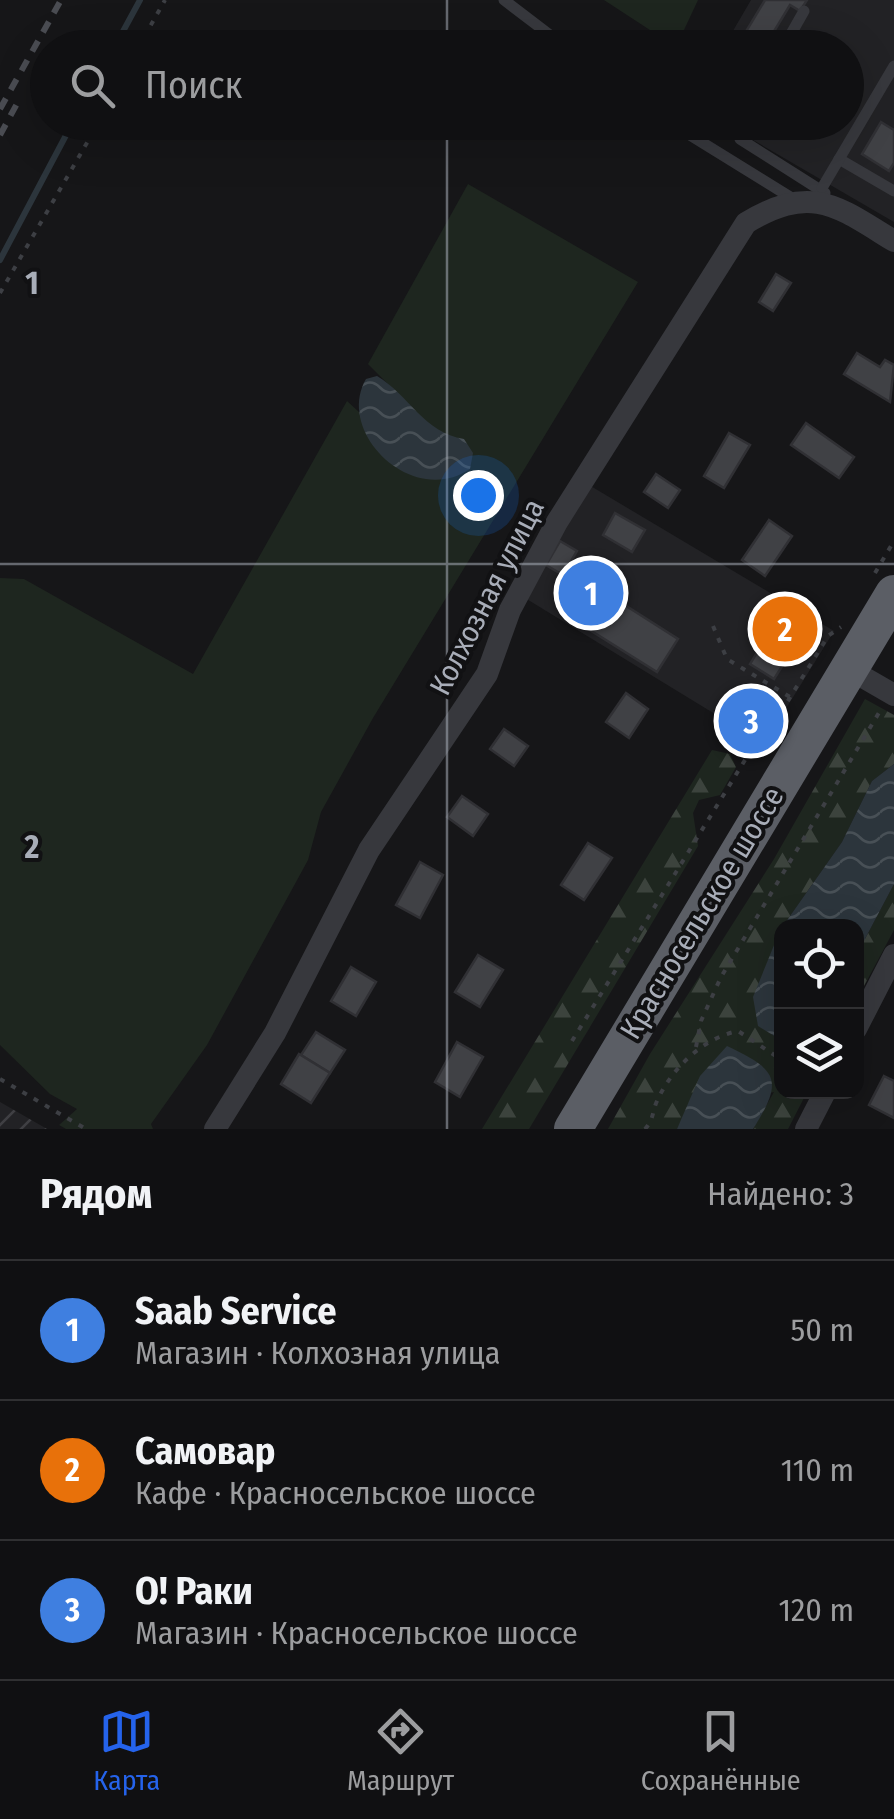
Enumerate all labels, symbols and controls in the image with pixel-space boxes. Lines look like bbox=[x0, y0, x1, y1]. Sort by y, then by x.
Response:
search box bbox=[30, 30, 864, 140]
icon: search bbox=[65, 58, 120, 113]
text: Поиск bbox=[145, 62, 242, 108]
text: 1 bbox=[25, 264, 39, 302]
your location bbox=[453, 470, 504, 521]
street label: Колхозная улица bbox=[422, 493, 552, 701]
pin: 1 bbox=[558, 556, 624, 630]
pin: 2 bbox=[752, 592, 818, 666]
pin: 3 bbox=[718, 684, 784, 758]
street label: Красносельское шоссе bbox=[612, 780, 792, 1046]
text: 2 bbox=[24, 828, 40, 866]
map controls bbox=[774, 919, 864, 1099]
button: locate bbox=[774, 919, 864, 1009]
button: layers bbox=[774, 1009, 864, 1099]
text: Рядом bbox=[40, 1169, 152, 1219]
text: Найдено: 3 bbox=[707, 1175, 854, 1213]
text: Saab Service bbox=[135, 1288, 337, 1334]
text: 1 bbox=[66, 1311, 79, 1349]
text: 50 m bbox=[791, 1311, 854, 1349]
text: Магазин · Колхозная улица bbox=[135, 1334, 500, 1372]
text: Самовар bbox=[135, 1428, 275, 1474]
text: 2 bbox=[65, 1451, 80, 1489]
text: 110 m bbox=[781, 1451, 854, 1489]
text: Кафе · Красносельское шоссе bbox=[135, 1474, 536, 1512]
text: О! Раки bbox=[135, 1568, 253, 1614]
text: 3 bbox=[65, 1591, 80, 1629]
text: 120 m bbox=[779, 1591, 854, 1629]
text: Магазин · Красносельское шоссе bbox=[135, 1614, 578, 1652]
tab: Карта bbox=[93, 1704, 160, 1797]
tab: Маршрут bbox=[347, 1704, 454, 1797]
tab: Сохранённые bbox=[641, 1704, 801, 1797]

